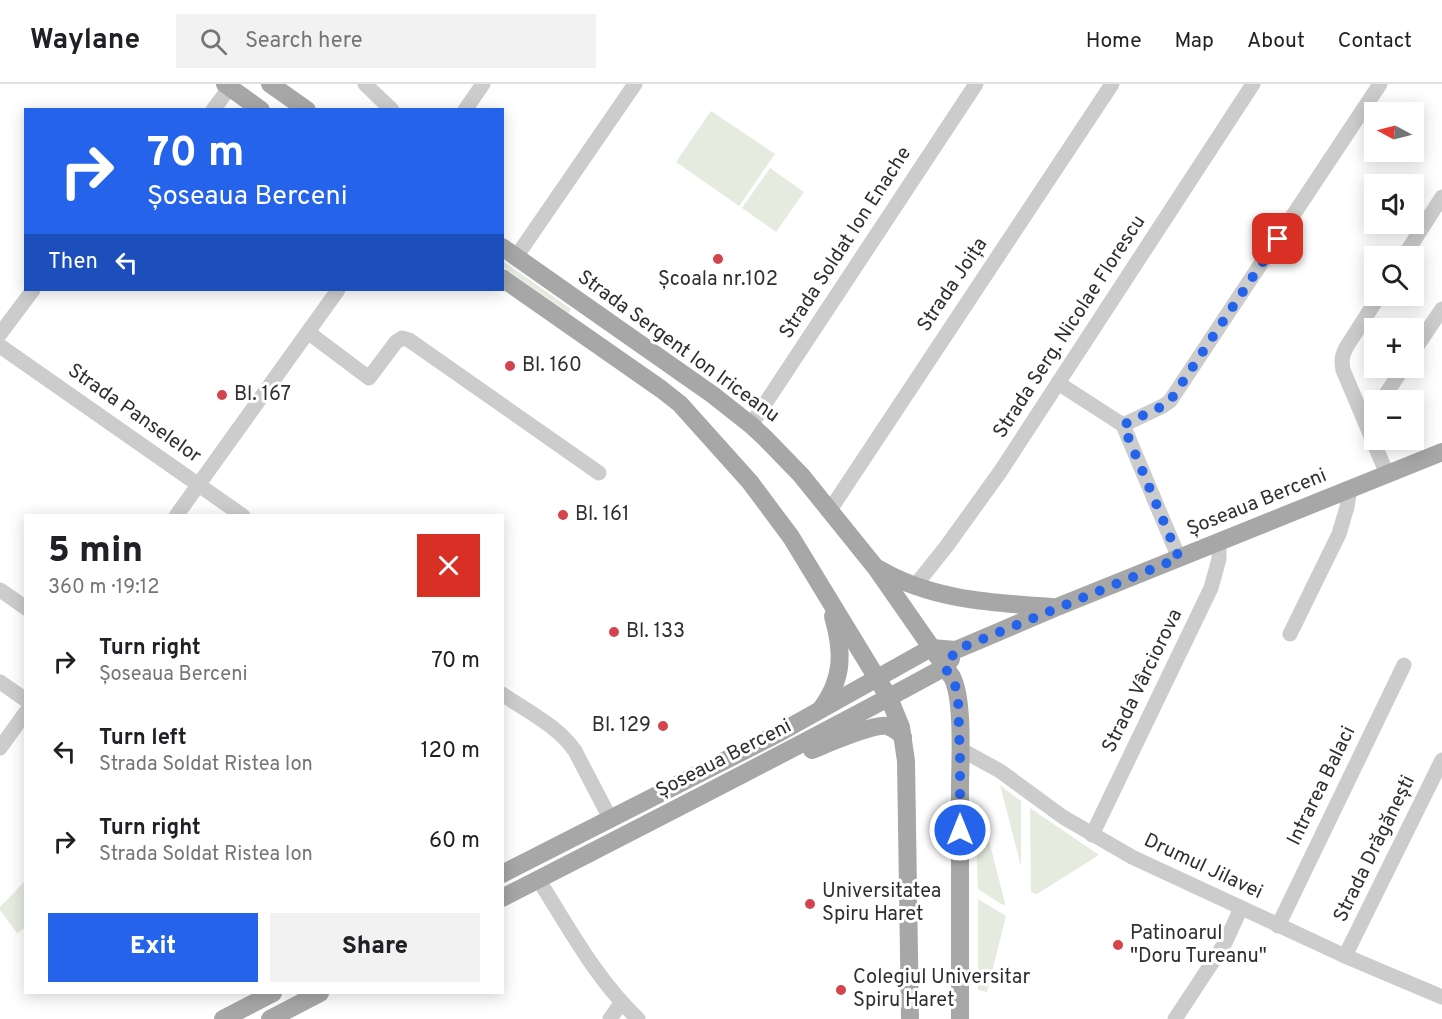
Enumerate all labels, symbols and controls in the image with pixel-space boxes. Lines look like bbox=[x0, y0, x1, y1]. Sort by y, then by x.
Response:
search box bbox=[176, 14, 596, 68]
text: Waylane bbox=[30, 23, 140, 59]
icon: search bbox=[197, 25, 230, 58]
text: Search here bbox=[245, 28, 363, 55]
text: Home bbox=[1086, 28, 1142, 55]
text: Map bbox=[1175, 28, 1214, 55]
text: About bbox=[1247, 28, 1305, 55]
text: Contact bbox=[1338, 28, 1412, 55]
north arrow bbox=[1364, 102, 1424, 162]
map controls bbox=[1364, 102, 1424, 450]
text: 70 m bbox=[147, 128, 245, 181]
icon: right bbox=[48, 132, 126, 210]
street label: Strada Soldat Ion Enache bbox=[774, 142, 918, 344]
button: sound bbox=[1364, 174, 1424, 234]
text: Șoseaua Berceni bbox=[147, 180, 348, 214]
street label: Strada Serg. Nicolae Florescu bbox=[988, 210, 1152, 444]
pin bbox=[1252, 213, 1303, 264]
icon: arrive bbox=[1261, 222, 1294, 255]
street label: Strada Joița bbox=[912, 233, 994, 337]
icon: left bbox=[110, 246, 143, 279]
button: search bbox=[1364, 246, 1424, 306]
text: Then bbox=[48, 249, 98, 276]
marker: Școala nr.102 bbox=[711, 252, 725, 266]
street label: Strada Sergent Ion Iriceanu bbox=[572, 265, 784, 429]
place label: Școala nr.102 bbox=[658, 267, 778, 293]
button: + bbox=[1364, 318, 1424, 378]
place label: Bl. 160 bbox=[522, 353, 582, 379]
street label: Strada Panselelor bbox=[62, 358, 206, 470]
marker: Bl. 160 bbox=[503, 359, 517, 373]
place label: Bl. 167 bbox=[234, 382, 291, 408]
marker: Bl. 167 bbox=[215, 388, 229, 402]
button: − bbox=[1364, 390, 1424, 450]
street label: Șoseaua Berceni bbox=[1183, 463, 1331, 543]
place label: Bl. 161 bbox=[575, 502, 629, 528]
marker: Bl. 161 bbox=[556, 508, 570, 522]
text: 5 min bbox=[48, 529, 143, 575]
button: close bbox=[417, 534, 480, 597]
text: 360 m · 19:12 bbox=[48, 575, 159, 601]
street label: Strada Vârciorova bbox=[1097, 605, 1189, 757]
place label: Bl. 133 bbox=[626, 619, 685, 645]
marker: Bl. 133 bbox=[607, 625, 621, 639]
text: Turn right bbox=[99, 635, 201, 662]
icon: right bbox=[48, 645, 81, 678]
text: 70 m bbox=[431, 648, 480, 675]
text: Șoseaua Berceni bbox=[99, 662, 248, 688]
place label: Bl. 129 bbox=[592, 713, 651, 739]
street label: Șoseaua Berceni bbox=[652, 714, 796, 804]
marker: Bl. 129 bbox=[656, 719, 670, 733]
street label: Intrarea Balaci bbox=[1282, 722, 1362, 850]
text: Turn left bbox=[99, 725, 187, 752]
icon: left bbox=[48, 735, 81, 768]
text: 120 m bbox=[420, 738, 480, 765]
text: Strada Soldat Ristea Ion bbox=[99, 752, 313, 778]
street label: Strada Drăgănești bbox=[1328, 771, 1422, 927]
position arrow bbox=[928, 798, 992, 862]
text: Turn right bbox=[99, 815, 201, 842]
icon: right bbox=[48, 825, 81, 858]
text: 60 m bbox=[429, 828, 480, 855]
street label: Drumul Jilavei bbox=[1139, 828, 1267, 906]
text: Strada Soldat Ristea Ion bbox=[99, 842, 313, 868]
place label: Universitatea Spiru Haret bbox=[822, 879, 941, 928]
marker: Universitatea Spiru Haret bbox=[803, 897, 817, 911]
button: Exit bbox=[48, 913, 258, 982]
button: Share bbox=[270, 913, 480, 982]
place label: Patinoarul "Doru Tureanu" bbox=[1130, 921, 1267, 970]
marker: Patinoarul "Doru Tureanu" bbox=[1111, 938, 1125, 952]
place label: Colegiul Universitar Spiru Haret bbox=[853, 965, 1030, 1014]
marker: Colegiul Universitar Spiru Haret bbox=[834, 983, 848, 997]

